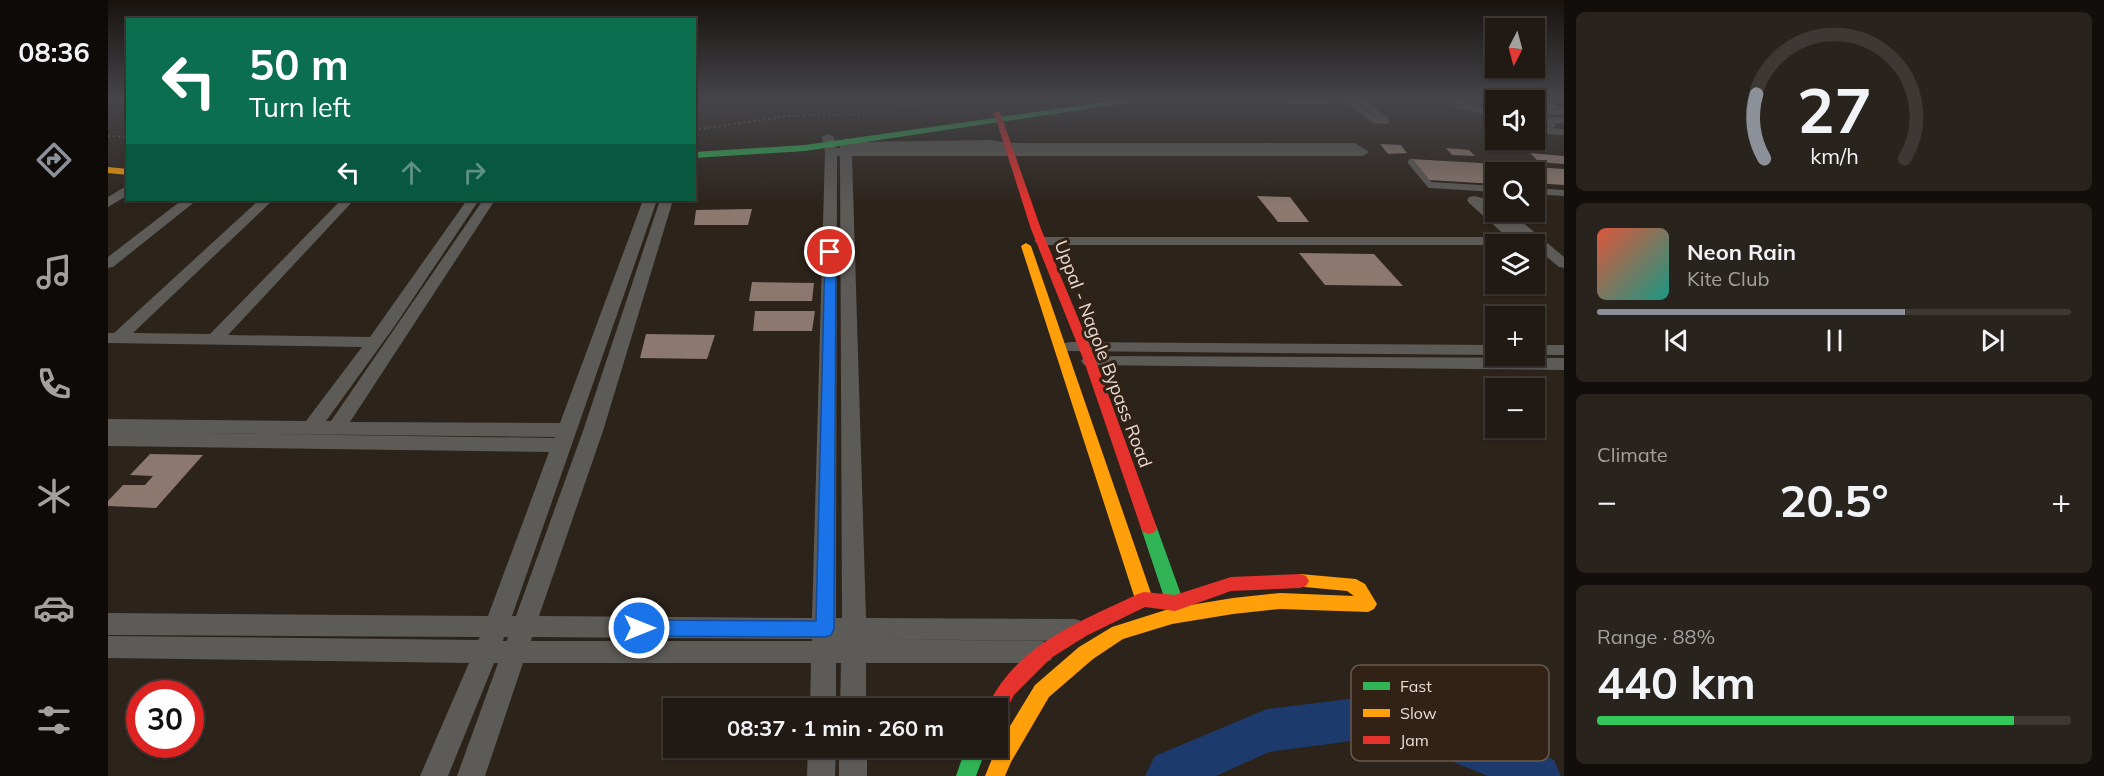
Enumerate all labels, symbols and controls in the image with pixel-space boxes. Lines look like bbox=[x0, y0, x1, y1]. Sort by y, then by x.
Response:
north arrow bbox=[1485, 18, 1545, 78]
map controls bbox=[1485, 18, 1545, 438]
text: 08:36 bbox=[18, 35, 90, 69]
text: 50 m bbox=[249, 38, 349, 91]
icon: left bbox=[150, 42, 228, 120]
text: 27 bbox=[1797, 70, 1871, 149]
text: Turn left bbox=[249, 90, 351, 124]
button: sound bbox=[1485, 90, 1545, 150]
icon: directions bbox=[33, 139, 75, 181]
text: km/h bbox=[1810, 142, 1858, 169]
icon: left bbox=[332, 156, 365, 189]
icon: ahead bbox=[395, 156, 428, 189]
icon: right bbox=[458, 156, 491, 189]
button: search bbox=[1485, 162, 1545, 222]
pin bbox=[804, 226, 855, 277]
button: layers bbox=[1485, 234, 1545, 294]
icon: arrive bbox=[813, 235, 846, 268]
street label: Uppal - Nagole Bypass Road bbox=[1050, 237, 1157, 471]
text: Neon Rain bbox=[1687, 238, 1796, 266]
icon: music bbox=[33, 251, 75, 293]
text: Kite Club bbox=[1687, 266, 1769, 291]
button: + bbox=[1485, 306, 1545, 366]
icon: previous bbox=[1660, 324, 1693, 357]
icon: pause bbox=[1818, 324, 1851, 357]
icon: next bbox=[1976, 324, 2009, 357]
icon: phone bbox=[33, 363, 75, 405]
button: − bbox=[1485, 378, 1545, 438]
text: Climate bbox=[1597, 442, 1668, 467]
text: 20.5° bbox=[1779, 472, 1889, 528]
icon: climate bbox=[33, 475, 75, 517]
text: − bbox=[1597, 480, 1617, 521]
text: + bbox=[2051, 480, 2071, 521]
icon: car bbox=[33, 587, 75, 629]
position arrow bbox=[607, 596, 671, 660]
text: Range · 88% bbox=[1597, 624, 1715, 649]
text: 440 km bbox=[1597, 654, 1756, 710]
legend bbox=[1351, 665, 1549, 761]
text: Fast bbox=[1400, 676, 1432, 696]
speed limit sign: 30 bbox=[126, 680, 204, 758]
icon: filters bbox=[33, 699, 75, 741]
text: Slow bbox=[1400, 703, 1437, 723]
text: 08:37 · 1 min · 260 m bbox=[727, 714, 944, 742]
text: Jam bbox=[1400, 730, 1429, 750]

